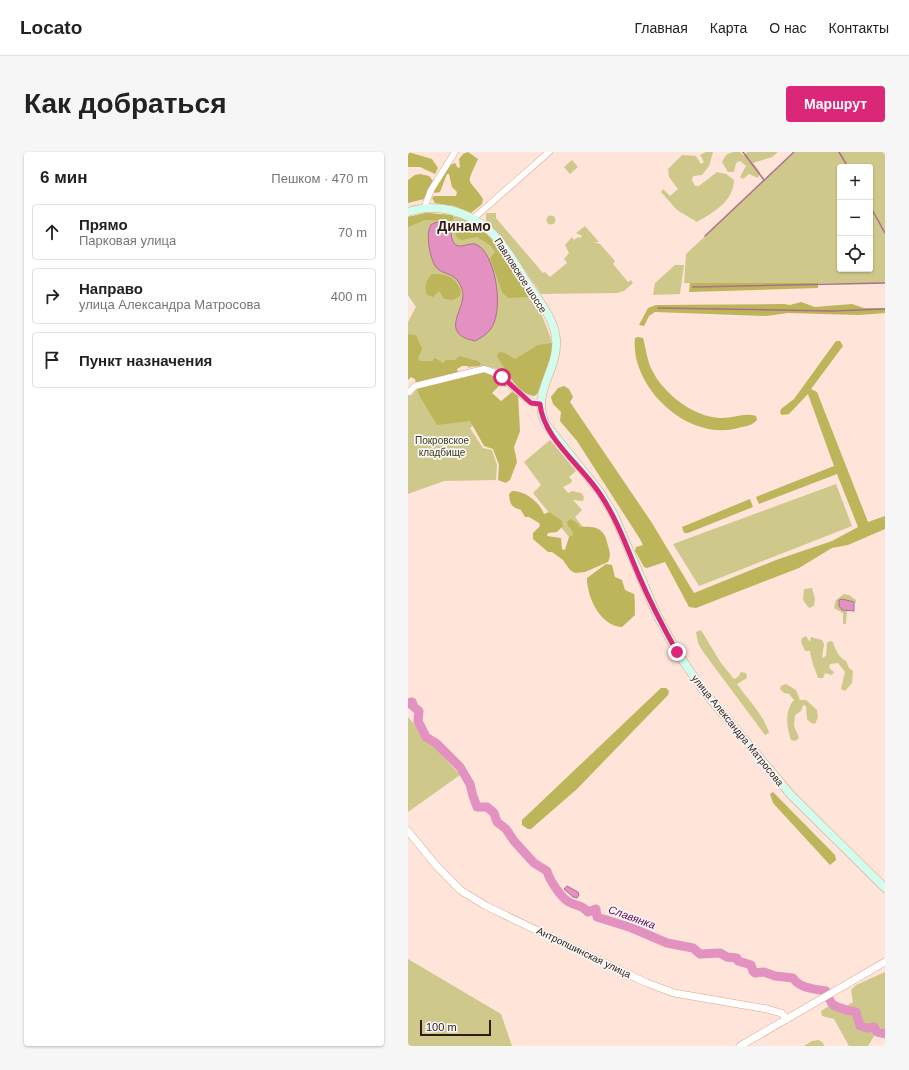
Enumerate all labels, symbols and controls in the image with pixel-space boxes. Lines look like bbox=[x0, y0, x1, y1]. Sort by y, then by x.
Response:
text: Locato bbox=[20, 17, 82, 38]
text: Главная bbox=[634, 20, 688, 36]
text: Карта bbox=[710, 20, 747, 36]
text: О нас bbox=[769, 20, 807, 36]
text: Контакты bbox=[829, 20, 889, 36]
button: Маршрут bbox=[786, 86, 885, 122]
text: Как добраться bbox=[24, 88, 226, 119]
map controls bbox=[837, 164, 873, 272]
button: + bbox=[837, 164, 873, 200]
text: 6 мин bbox=[40, 168, 87, 187]
text: Пешком · 470 m bbox=[271, 171, 368, 186]
button: − bbox=[837, 200, 873, 236]
text: Прямо bbox=[79, 216, 128, 233]
district label: Динамо bbox=[437, 218, 491, 234]
icon: ahead bbox=[41, 221, 63, 243]
text: 70 m bbox=[338, 225, 367, 240]
text: Парковая улица bbox=[79, 233, 176, 248]
street label: Павловское шоссе bbox=[492, 236, 549, 315]
button: locate bbox=[837, 236, 873, 272]
text: Направо bbox=[79, 280, 143, 297]
icon: right bbox=[41, 285, 63, 307]
text: 400 m bbox=[331, 289, 367, 304]
text: улица Александра Матросова bbox=[79, 297, 260, 312]
icon: arrive bbox=[41, 349, 63, 371]
text: Пункт назначения bbox=[79, 352, 212, 369]
route start bbox=[493, 368, 511, 386]
park label: Покровское кладбище bbox=[415, 435, 469, 458]
route end bbox=[668, 643, 686, 661]
street label: улица Александра Матросова bbox=[689, 673, 786, 788]
water label: Славянка bbox=[607, 903, 657, 931]
street label: Антропшинская улица bbox=[535, 925, 633, 980]
scale bar bbox=[420, 1018, 491, 1037]
text: 100 m bbox=[426, 1021, 457, 1033]

